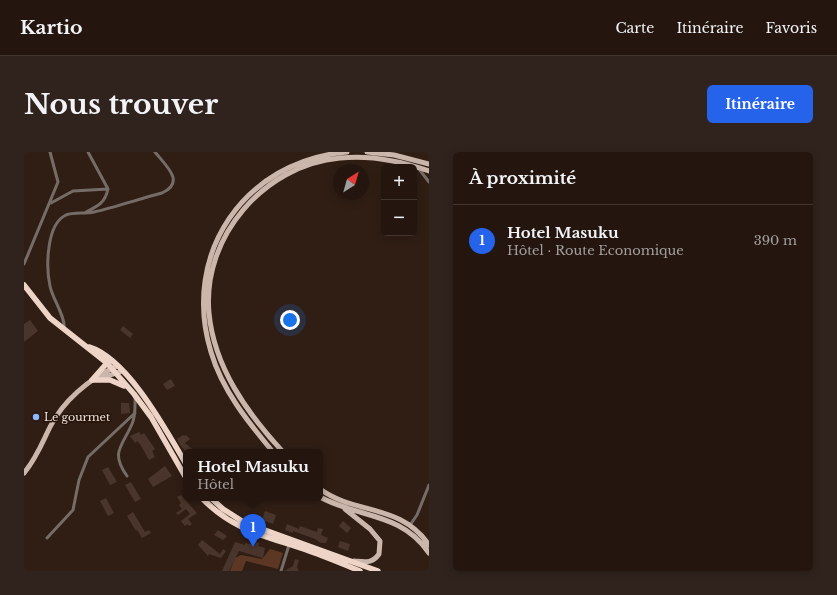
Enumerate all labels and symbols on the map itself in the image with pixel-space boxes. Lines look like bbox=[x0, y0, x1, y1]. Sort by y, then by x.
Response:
north arrow bbox=[333, 164, 369, 200]
your location bbox=[280, 310, 300, 330]
place label: Le gourmet bbox=[44, 410, 111, 424]
marker: Le gourmet bbox=[31, 412, 41, 422]
pin: 1 bbox=[240, 514, 266, 547]

